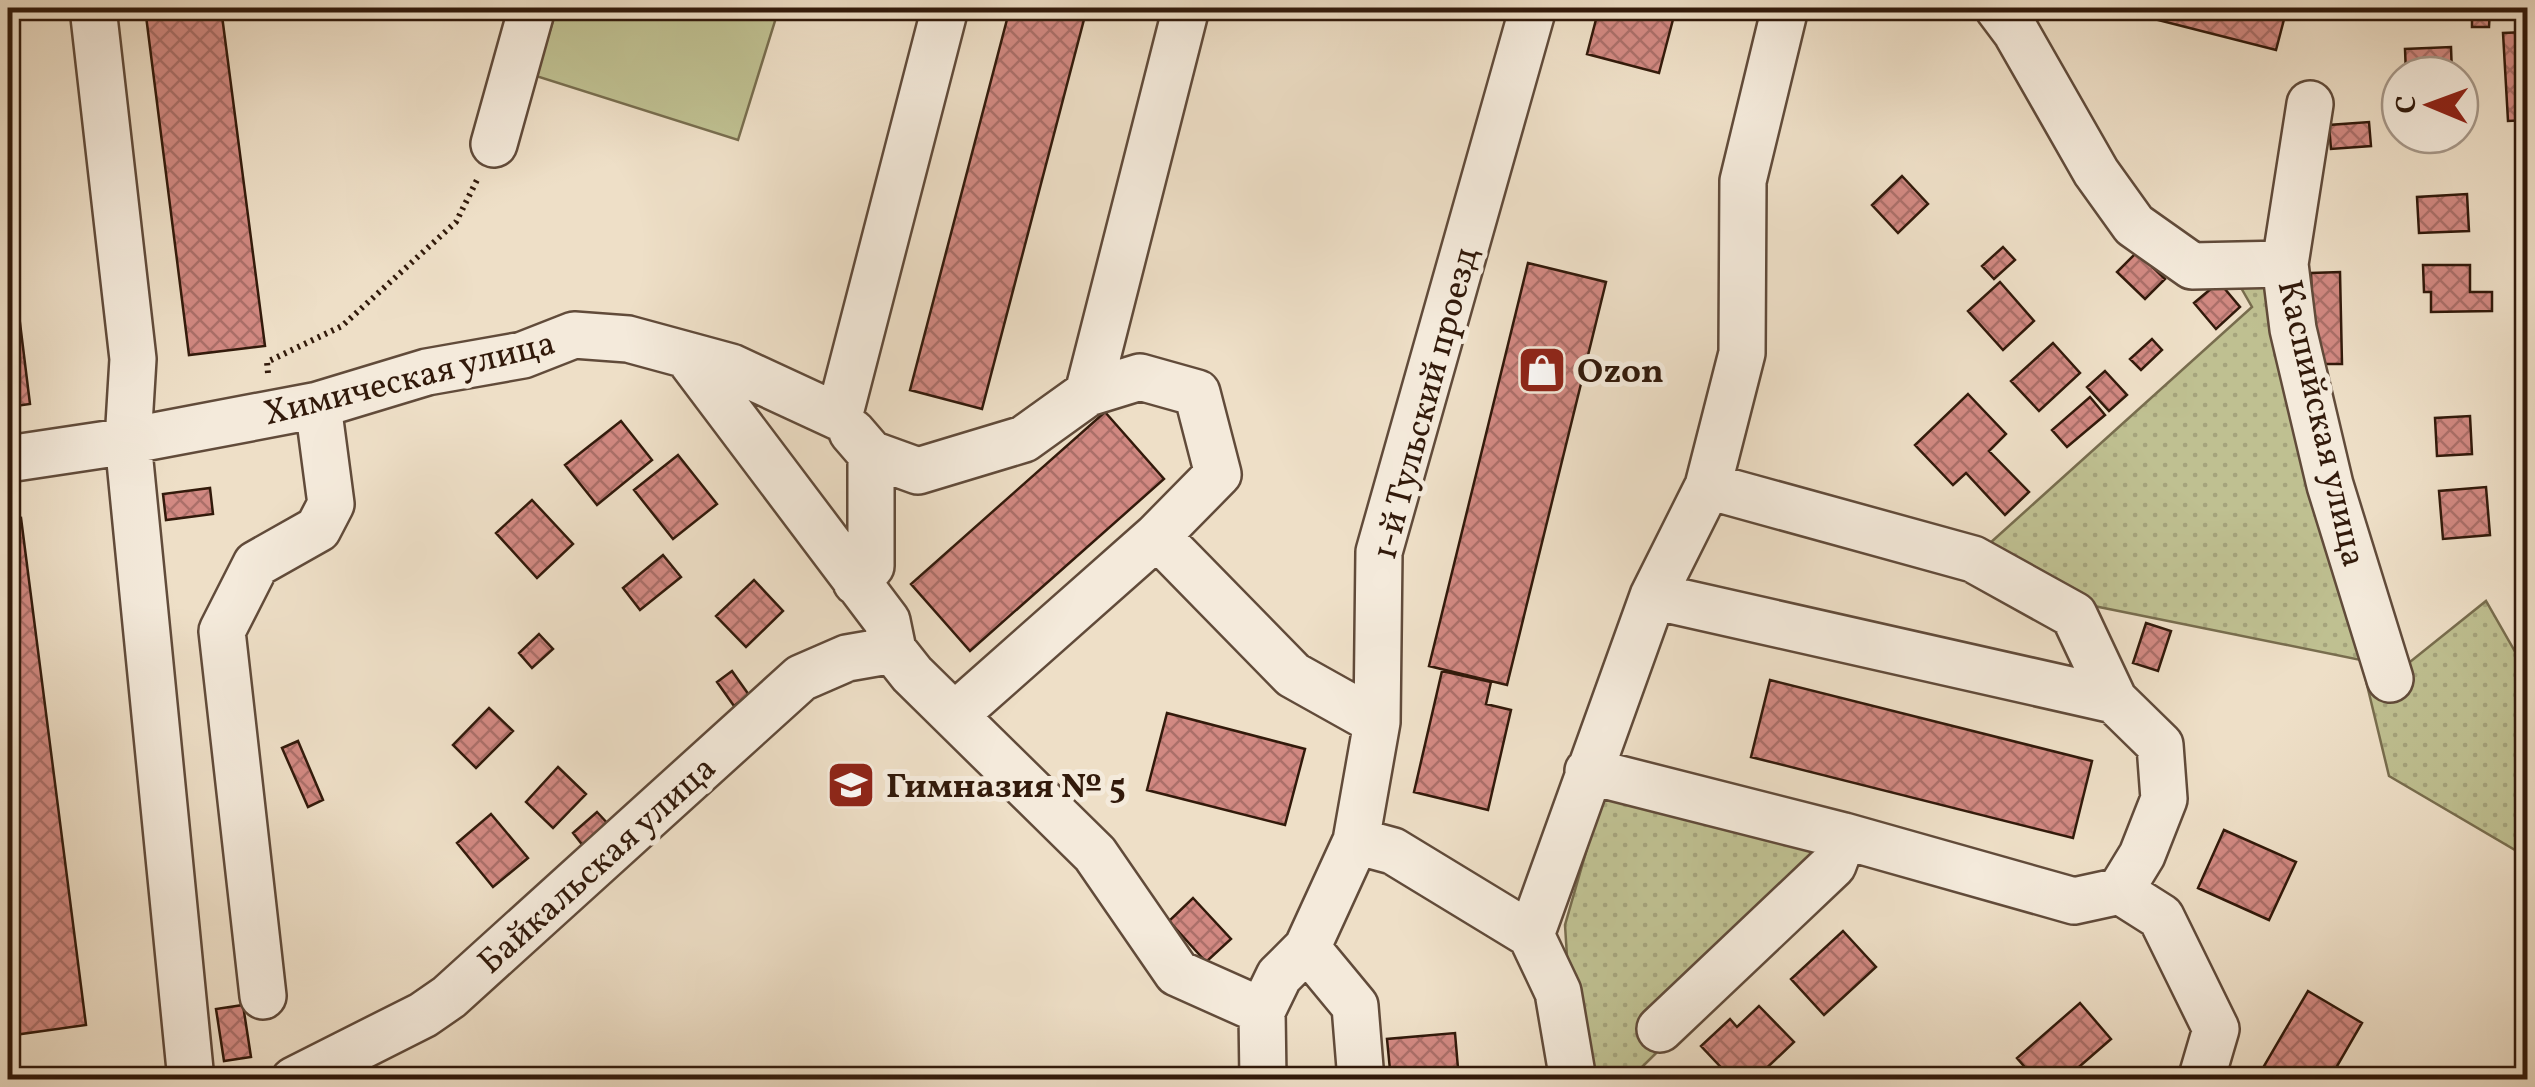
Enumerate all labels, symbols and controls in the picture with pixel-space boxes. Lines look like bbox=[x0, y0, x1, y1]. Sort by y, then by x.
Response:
north arrow bbox=[2380, 55, 2480, 155]
text: С bbox=[2388, 95, 2427, 114]
street label: 1-й Тульский проезд bbox=[1362, 242, 1492, 565]
street label: Каспийская улица bbox=[2264, 275, 2376, 572]
street label: Химическая улица bbox=[259, 320, 560, 439]
shop icon: Ozon bbox=[1516, 344, 1568, 396]
place label: Ozon bbox=[1577, 349, 1664, 397]
street label: Байкальская улица bbox=[468, 746, 728, 986]
school or university icon: Гимназия № 5 bbox=[825, 759, 877, 811]
place label: Гимназия № 5 bbox=[886, 764, 1126, 812]

